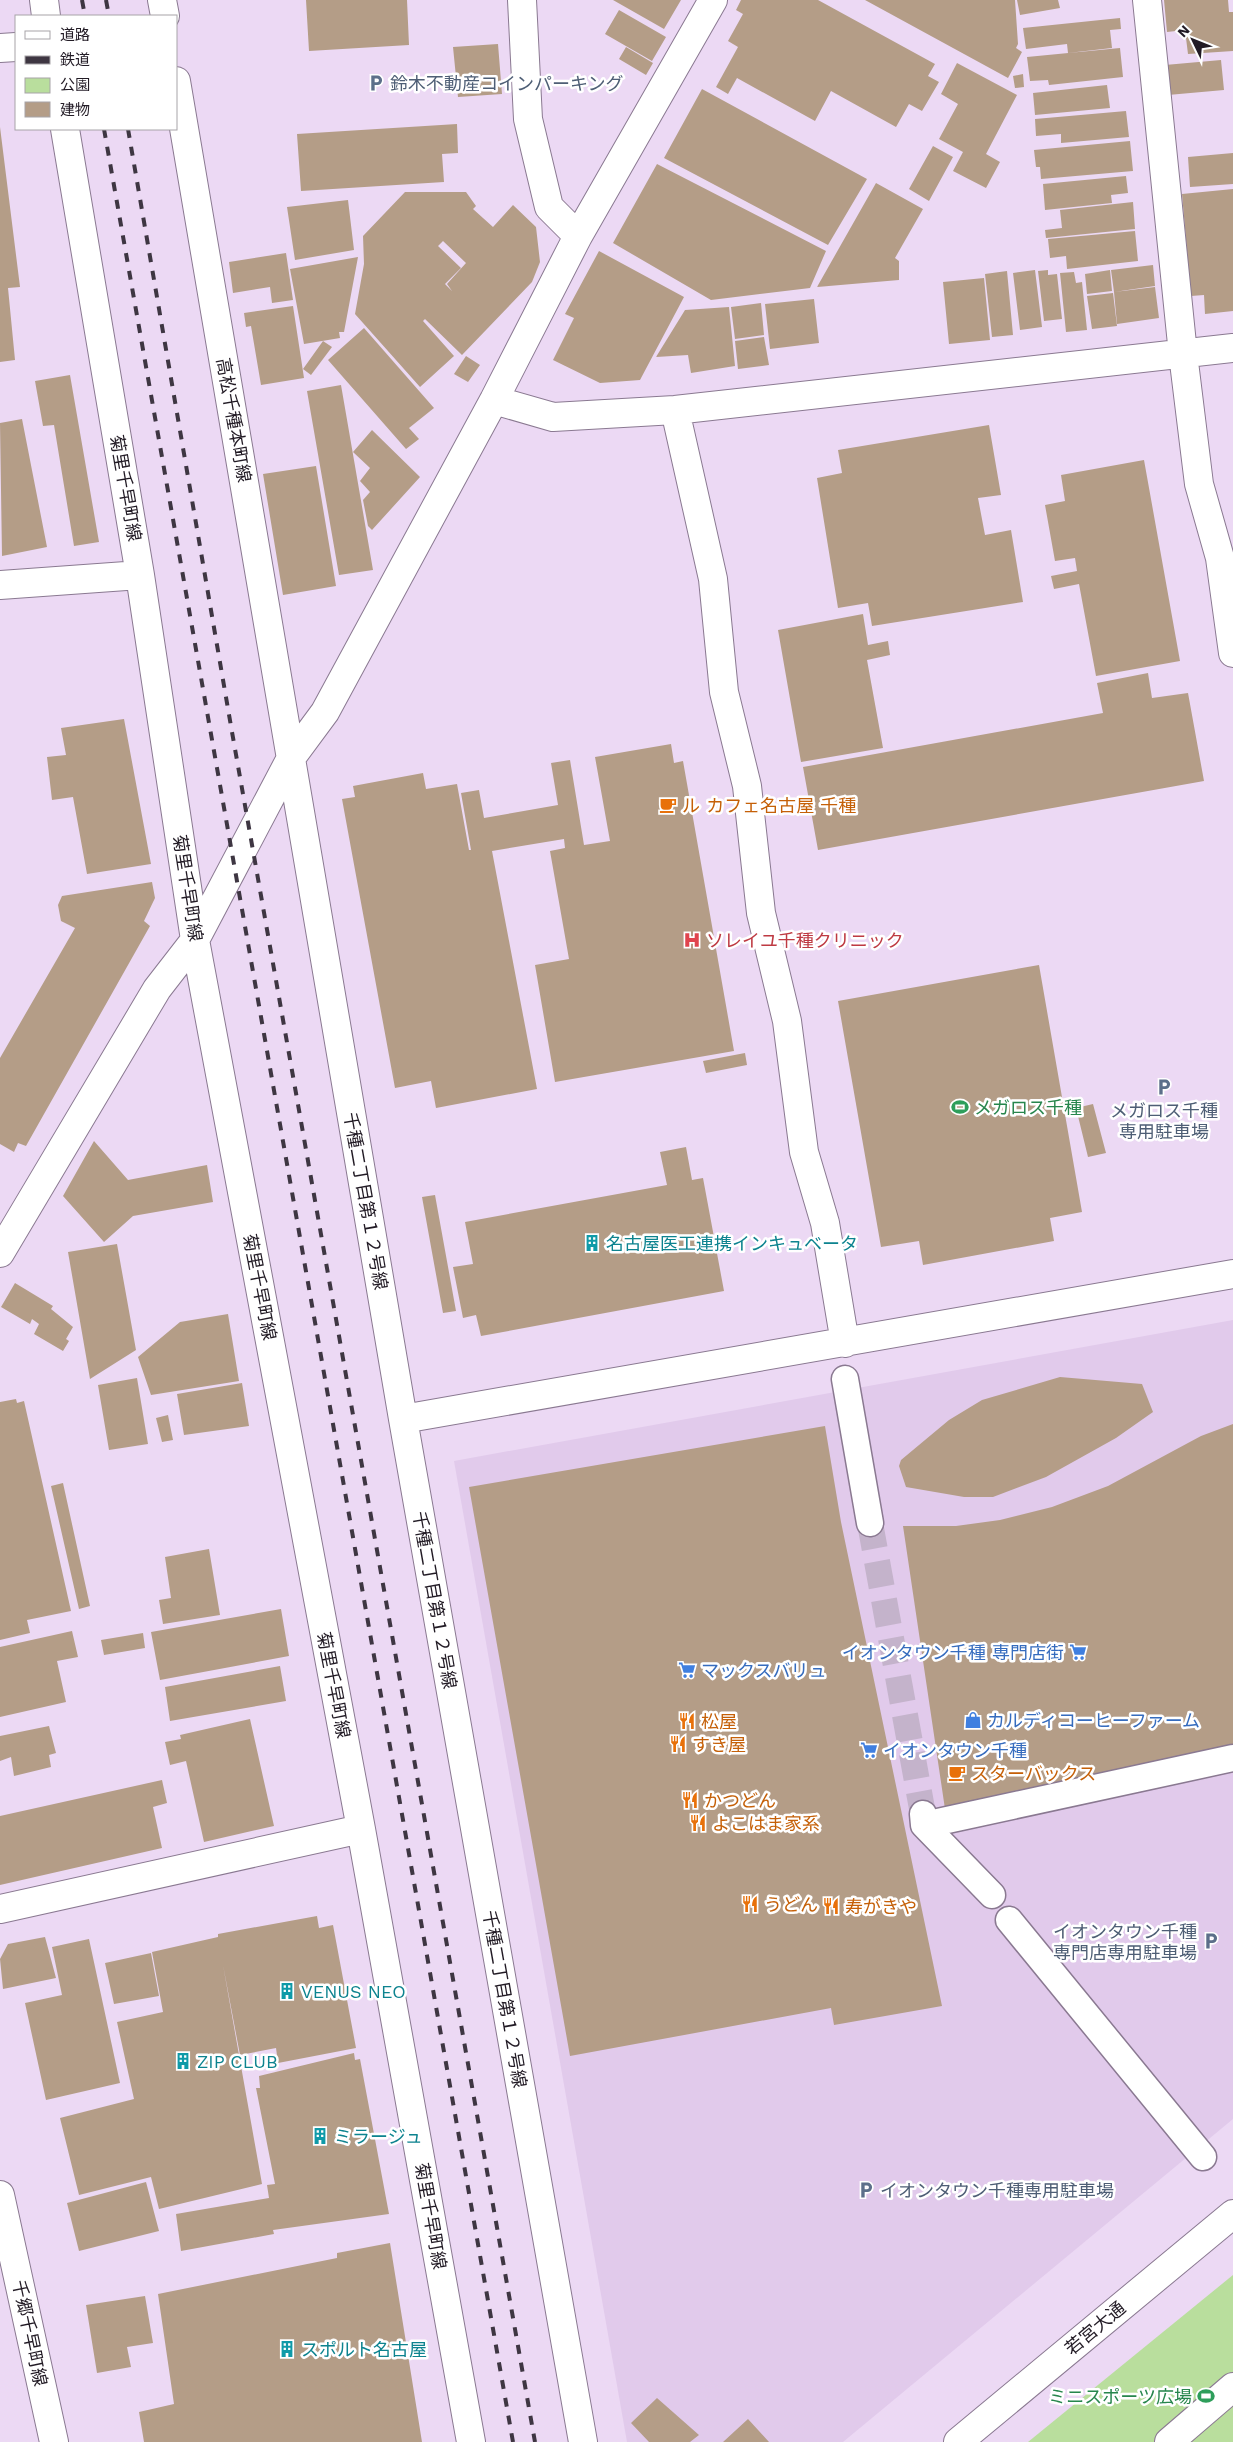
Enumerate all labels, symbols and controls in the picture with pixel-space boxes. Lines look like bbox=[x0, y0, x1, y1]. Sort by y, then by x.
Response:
legend bbox=[15, 15, 178, 130]
north arrow bbox=[1168, 15, 1218, 65]
text: N bbox=[1174, 22, 1193, 40]
text: 道路 bbox=[60, 26, 90, 44]
text: 鉄道 bbox=[60, 51, 90, 69]
parking icon: 鈴木不動産コインパーキング bbox=[366, 73, 386, 93]
place label: 鈴木不動産コインパーキング bbox=[390, 73, 623, 94]
text: 公園 bbox=[60, 76, 90, 94]
text: 建物 bbox=[60, 101, 90, 119]
street label: 高松千種本町線 bbox=[213, 356, 255, 484]
street label: 菊里千早町線 bbox=[106, 433, 146, 543]
cafe icon: ル カフェ名古屋 千種 bbox=[658, 795, 678, 815]
place label: ル カフェ名古屋 千種 bbox=[682, 795, 856, 816]
street label: 菊里千早町線 bbox=[169, 833, 207, 943]
hospital icon: ソレイユ千種クリニック bbox=[682, 930, 702, 950]
place label: ソレイユ千種クリニック bbox=[706, 930, 904, 951]
parking icon: メガロス千種 専用駐車場 bbox=[1154, 1077, 1174, 1097]
sports icon: メガロス千種 bbox=[950, 1097, 970, 1117]
place label: メガロス千種 bbox=[974, 1097, 1082, 1118]
place label: メガロス千種 専用駐車場 bbox=[1110, 1100, 1218, 1142]
street label: 千種二丁目第１２号線 bbox=[340, 1111, 392, 1291]
street label: 菊里千早町線 bbox=[239, 1232, 281, 1342]
building icon: 名古屋医工連携インキュベータ bbox=[582, 1233, 602, 1253]
place label: 名古屋医工連携インキュベータ bbox=[606, 1233, 858, 1254]
street label: 千種二丁目第１２号線 bbox=[409, 1510, 461, 1690]
street label: 菊里千早町線 bbox=[313, 1630, 355, 1740]
place label: イオンタウン千種 専門店街 bbox=[842, 1642, 1064, 1663]
supermarket icon: イオンタウン千種 専門店街 bbox=[1068, 1642, 1088, 1662]
supermarket icon: マックスバリュ bbox=[677, 1660, 697, 1680]
place label: マックスバリュ bbox=[701, 1660, 826, 1681]
shop icon: カルディコーヒーファーム bbox=[963, 1710, 983, 1730]
place label: カルディコーヒーファーム bbox=[987, 1710, 1200, 1731]
restaurant icon: 松屋 bbox=[677, 1711, 697, 1731]
place label: 松屋 bbox=[701, 1711, 737, 1732]
restaurant icon: すき屋 bbox=[668, 1734, 688, 1754]
place label: すき屋 bbox=[692, 1734, 746, 1755]
supermarket icon: イオンタウン千種 bbox=[859, 1740, 879, 1760]
place label: イオンタウン千種 bbox=[883, 1740, 1027, 1761]
cafe icon: スターバックス bbox=[947, 1763, 967, 1783]
place label: スターバックス bbox=[971, 1763, 1096, 1784]
restaurant icon: かつどん bbox=[680, 1790, 700, 1810]
place label: かつどん bbox=[704, 1790, 776, 1811]
restaurant icon: よこはま家系 bbox=[688, 1813, 708, 1833]
place label: よこはま家系 bbox=[712, 1813, 820, 1834]
restaurant icon: うどん bbox=[740, 1894, 760, 1914]
place label: うどん bbox=[764, 1894, 818, 1915]
restaurant icon: 寿がきや bbox=[821, 1896, 841, 1916]
place label: 寿がきや bbox=[845, 1896, 917, 1917]
street label: 千種二丁目第１２号線 bbox=[479, 1909, 531, 2089]
place label: イオンタウン千種 専門店専用駐車場 bbox=[1053, 1921, 1197, 1963]
parking icon: イオンタウン千種 専門店専用駐車場 bbox=[1201, 1931, 1221, 1951]
building icon: VENUS NEO bbox=[277, 1981, 297, 2001]
place label: VENUS NEO bbox=[301, 1981, 406, 2002]
building icon: ZIP CLUB bbox=[173, 2051, 193, 2071]
place label: ZIP CLUB bbox=[197, 2051, 278, 2072]
building icon: ミラージュ bbox=[310, 2126, 330, 2146]
place label: ミラージュ bbox=[334, 2126, 422, 2147]
street label: 菊里千早町線 bbox=[411, 2161, 451, 2271]
parking icon: イオンタウン千種専用駐車場 bbox=[856, 2180, 876, 2200]
place label: イオンタウン千種専用駐車場 bbox=[880, 2180, 1114, 2201]
street label: 千郷千早町線 bbox=[9, 2278, 51, 2388]
street label: 若宮大通 bbox=[1061, 2297, 1129, 2359]
building icon: スポルト名古屋 bbox=[277, 2339, 297, 2359]
place label: スポルト名古屋 bbox=[301, 2339, 427, 2360]
place label: ミニスポーツ広場 bbox=[1048, 2386, 1192, 2407]
sports icon: ミニスポーツ広場 bbox=[1196, 2386, 1216, 2406]

